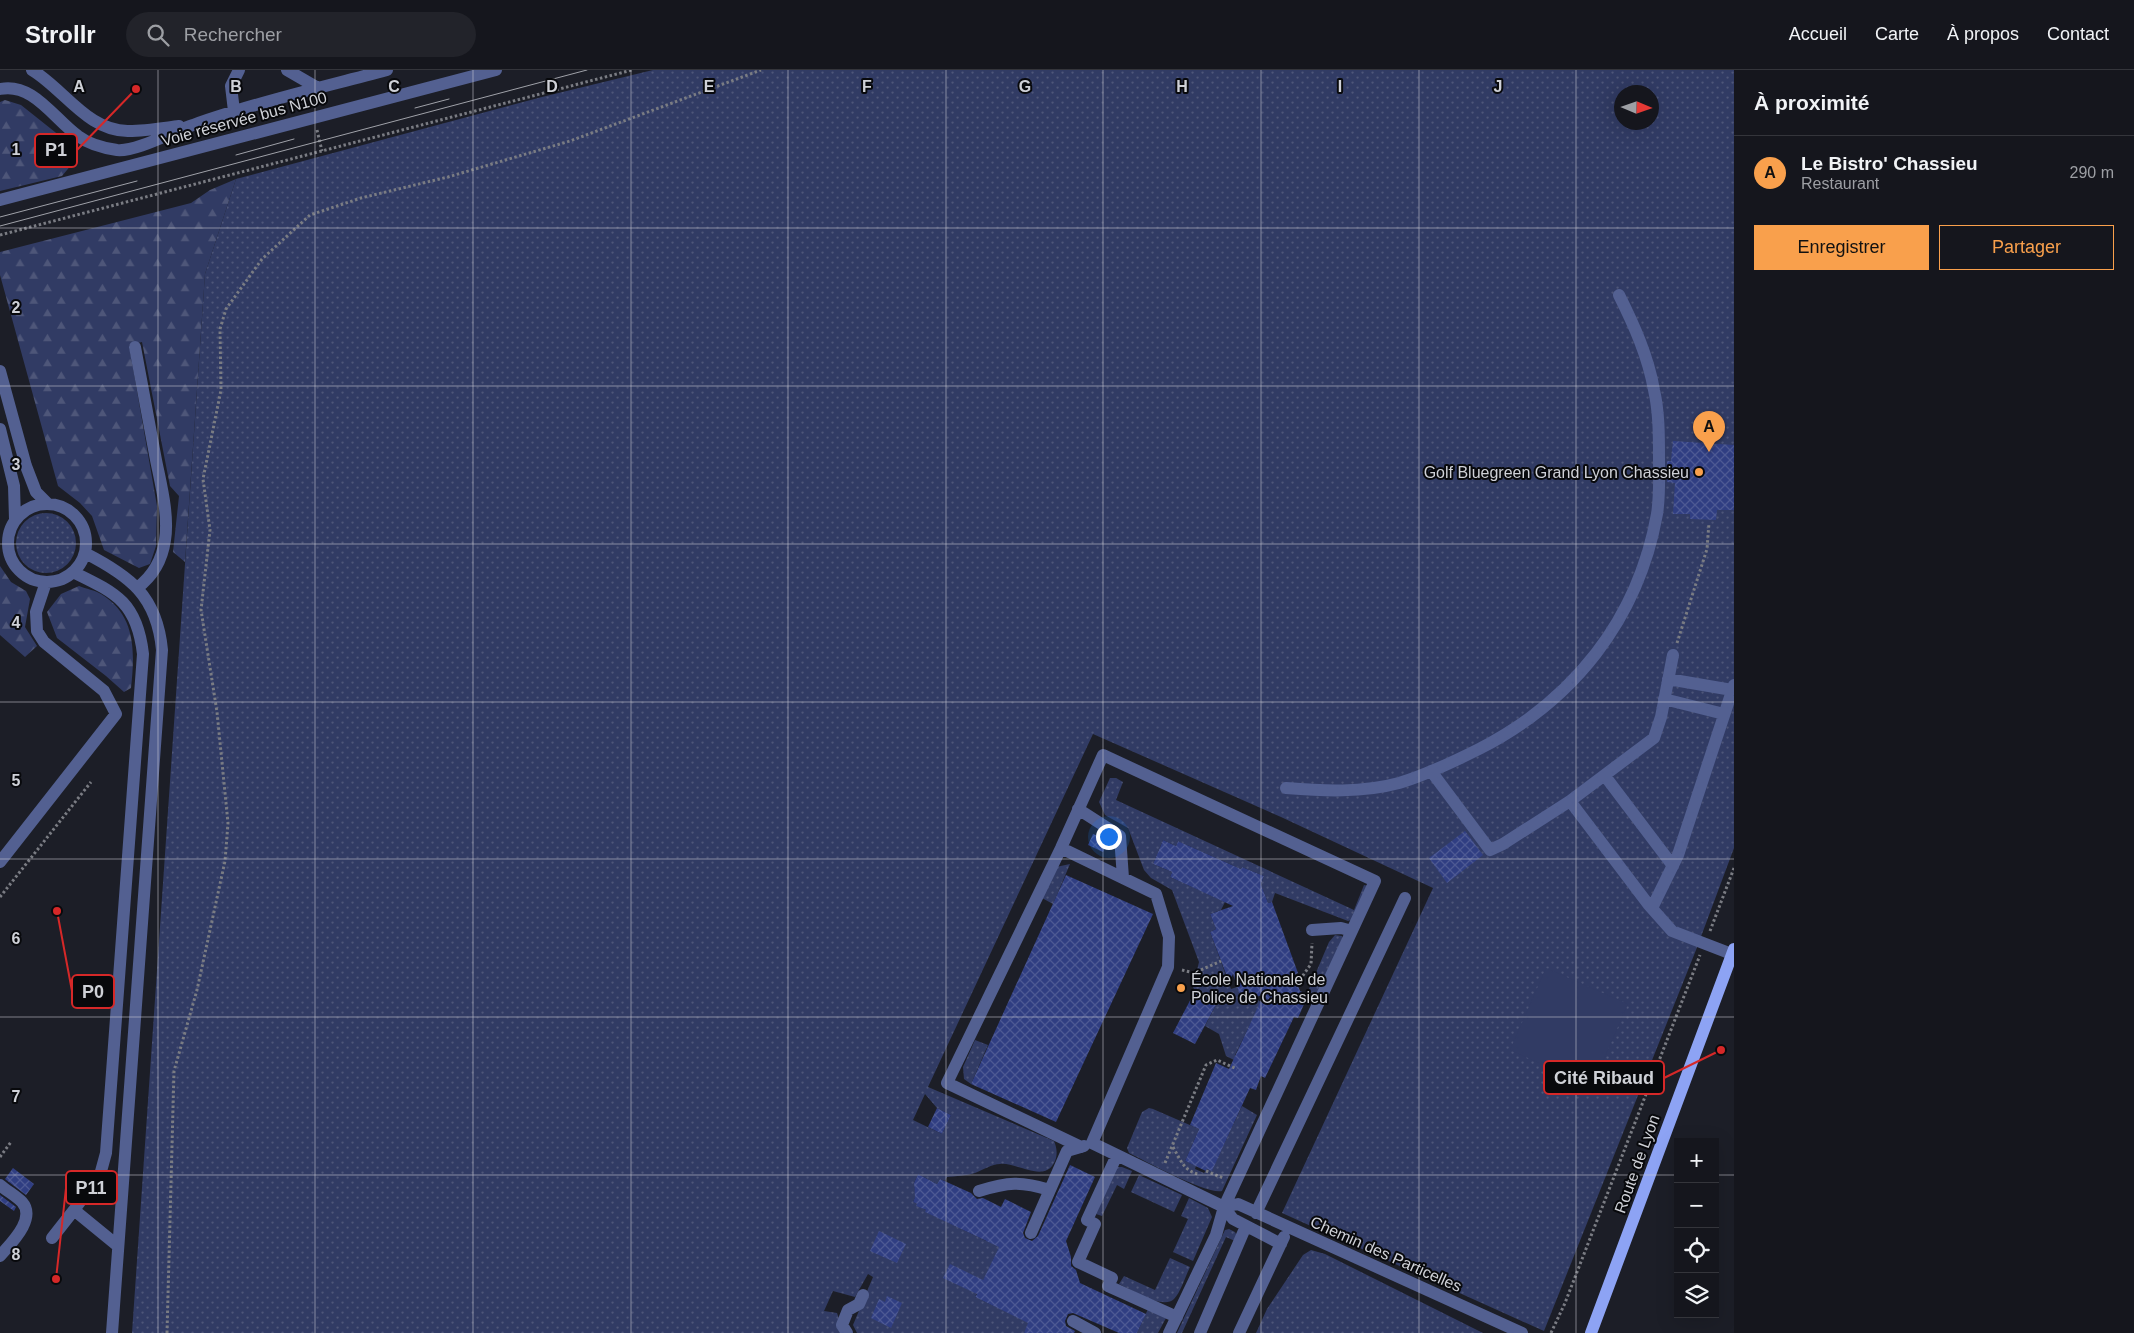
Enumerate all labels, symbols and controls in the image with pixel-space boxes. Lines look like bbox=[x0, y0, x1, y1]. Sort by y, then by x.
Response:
search box bbox=[126, 12, 476, 57]
text: Strollr bbox=[25, 21, 96, 48]
icon: search bbox=[144, 21, 172, 49]
text: Rechercher bbox=[184, 24, 282, 45]
text: Accueil bbox=[1789, 24, 1847, 44]
text: Carte bbox=[1875, 24, 1919, 44]
text: À propos bbox=[1947, 24, 2019, 44]
text: Contact bbox=[2047, 24, 2109, 44]
text: A bbox=[73, 78, 85, 95]
text: B bbox=[230, 78, 242, 95]
text: C bbox=[388, 78, 400, 95]
text: D bbox=[546, 78, 558, 95]
text: E bbox=[704, 78, 715, 95]
text: F bbox=[862, 78, 872, 95]
text: G bbox=[1019, 78, 1031, 95]
text: H bbox=[1176, 78, 1188, 95]
text: I bbox=[1338, 78, 1342, 95]
text: J bbox=[1494, 78, 1502, 95]
north arrow bbox=[1614, 85, 1659, 130]
street label: Voie réservée bus N100 bbox=[159, 89, 329, 149]
text: À proximité bbox=[1754, 91, 1870, 114]
callout: P1 bbox=[35, 134, 77, 167]
text: P1 bbox=[45, 140, 67, 160]
text: 1 bbox=[12, 141, 21, 158]
text: Le Bistro' Chassieu bbox=[1801, 153, 1978, 174]
text: A bbox=[1764, 164, 1776, 181]
text: 290 m bbox=[2070, 164, 2114, 181]
text: Restaurant bbox=[1801, 175, 1879, 192]
button: Enregistrer bbox=[1754, 225, 1929, 270]
button: Partager bbox=[1939, 225, 2114, 270]
text: 2 bbox=[12, 299, 21, 316]
pin: A bbox=[1693, 411, 1725, 452]
text: 3 bbox=[12, 456, 21, 473]
place label: Golf Bluegreen Grand Lyon Chassieu bbox=[1424, 464, 1689, 481]
marker: Golf Bluegreen Grand Lyon Chassieu bbox=[1693, 466, 1705, 478]
text: 4 bbox=[12, 614, 21, 631]
text: 5 bbox=[12, 772, 21, 789]
your location bbox=[1096, 824, 1122, 850]
text: 6 bbox=[12, 930, 21, 947]
place label: École Nationale de Police de Chassieu bbox=[1191, 970, 1328, 1006]
callout: P0 bbox=[72, 975, 114, 1008]
text: P0 bbox=[82, 982, 104, 1002]
marker: École Nationale de Police de Chassieu bbox=[1175, 982, 1187, 994]
callout: Cité Ribaud bbox=[1544, 1061, 1664, 1094]
text: Cité Ribaud bbox=[1554, 1068, 1654, 1088]
text: 7 bbox=[12, 1088, 21, 1105]
street label: Route de Lyon bbox=[1611, 1112, 1663, 1216]
map controls bbox=[1674, 1138, 1719, 1318]
button: + bbox=[1674, 1138, 1719, 1183]
callout: P11 bbox=[66, 1171, 117, 1204]
text: P11 bbox=[75, 1178, 107, 1198]
button: − bbox=[1674, 1183, 1719, 1228]
street label: Chemin des Particelles bbox=[1308, 1213, 1464, 1295]
button: locate bbox=[1674, 1228, 1719, 1273]
text: 8 bbox=[12, 1246, 21, 1263]
button: layers bbox=[1674, 1273, 1719, 1318]

